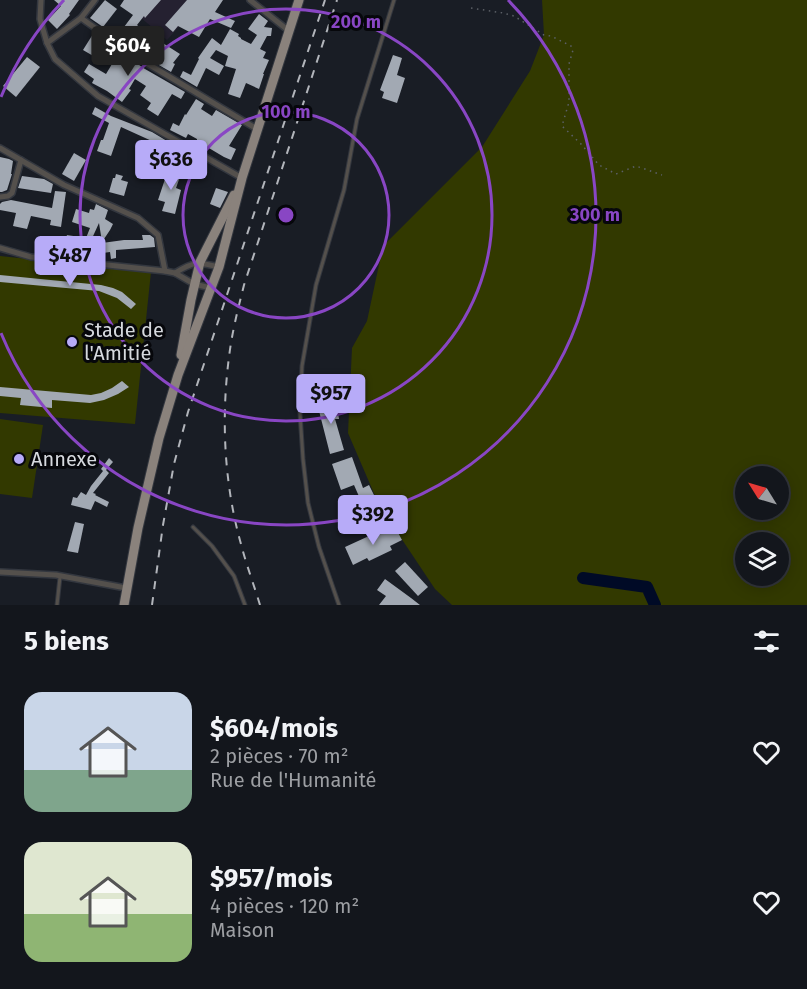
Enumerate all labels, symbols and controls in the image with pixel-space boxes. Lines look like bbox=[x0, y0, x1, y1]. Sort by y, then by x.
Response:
text: 200 m bbox=[331, 11, 381, 33]
pin: $604 bbox=[92, 26, 164, 77]
text: $604 bbox=[105, 33, 151, 57]
text: 100 m bbox=[262, 101, 310, 123]
pin: $636 bbox=[135, 140, 207, 191]
text: $636 bbox=[149, 147, 193, 171]
text: 300 m bbox=[569, 204, 620, 226]
centre of rings bbox=[276, 205, 296, 225]
pin: $487 bbox=[34, 236, 106, 287]
text: $487 bbox=[49, 243, 91, 267]
place label: Stade de l'Amitié bbox=[84, 318, 164, 365]
marker: Stade de l'Amitié bbox=[65, 335, 79, 349]
pin: $957 bbox=[295, 374, 367, 425]
text: $957 bbox=[310, 381, 352, 405]
place label: Annexe bbox=[31, 447, 97, 471]
marker: Annexe bbox=[12, 452, 26, 466]
north arrow bbox=[735, 466, 789, 520]
map controls bbox=[735, 466, 789, 586]
pin: $392 bbox=[337, 495, 409, 546]
text: $392 bbox=[352, 502, 394, 526]
button: layers bbox=[735, 532, 789, 586]
icon: filters bbox=[750, 625, 783, 658]
text: 5 biens bbox=[24, 626, 109, 657]
text: $604/mois bbox=[210, 713, 338, 744]
icon: home bbox=[72, 716, 144, 788]
icon: heart bbox=[750, 736, 783, 769]
text: 2 pièces · 70 m² bbox=[210, 744, 349, 768]
text: Rue de l'Humanité bbox=[210, 768, 376, 792]
text: $957/mois bbox=[210, 863, 333, 894]
icon: home bbox=[72, 866, 144, 938]
icon: heart bbox=[750, 886, 783, 919]
text: 4 pièces · 120 m² bbox=[210, 894, 359, 918]
text: Maison bbox=[210, 918, 275, 942]

